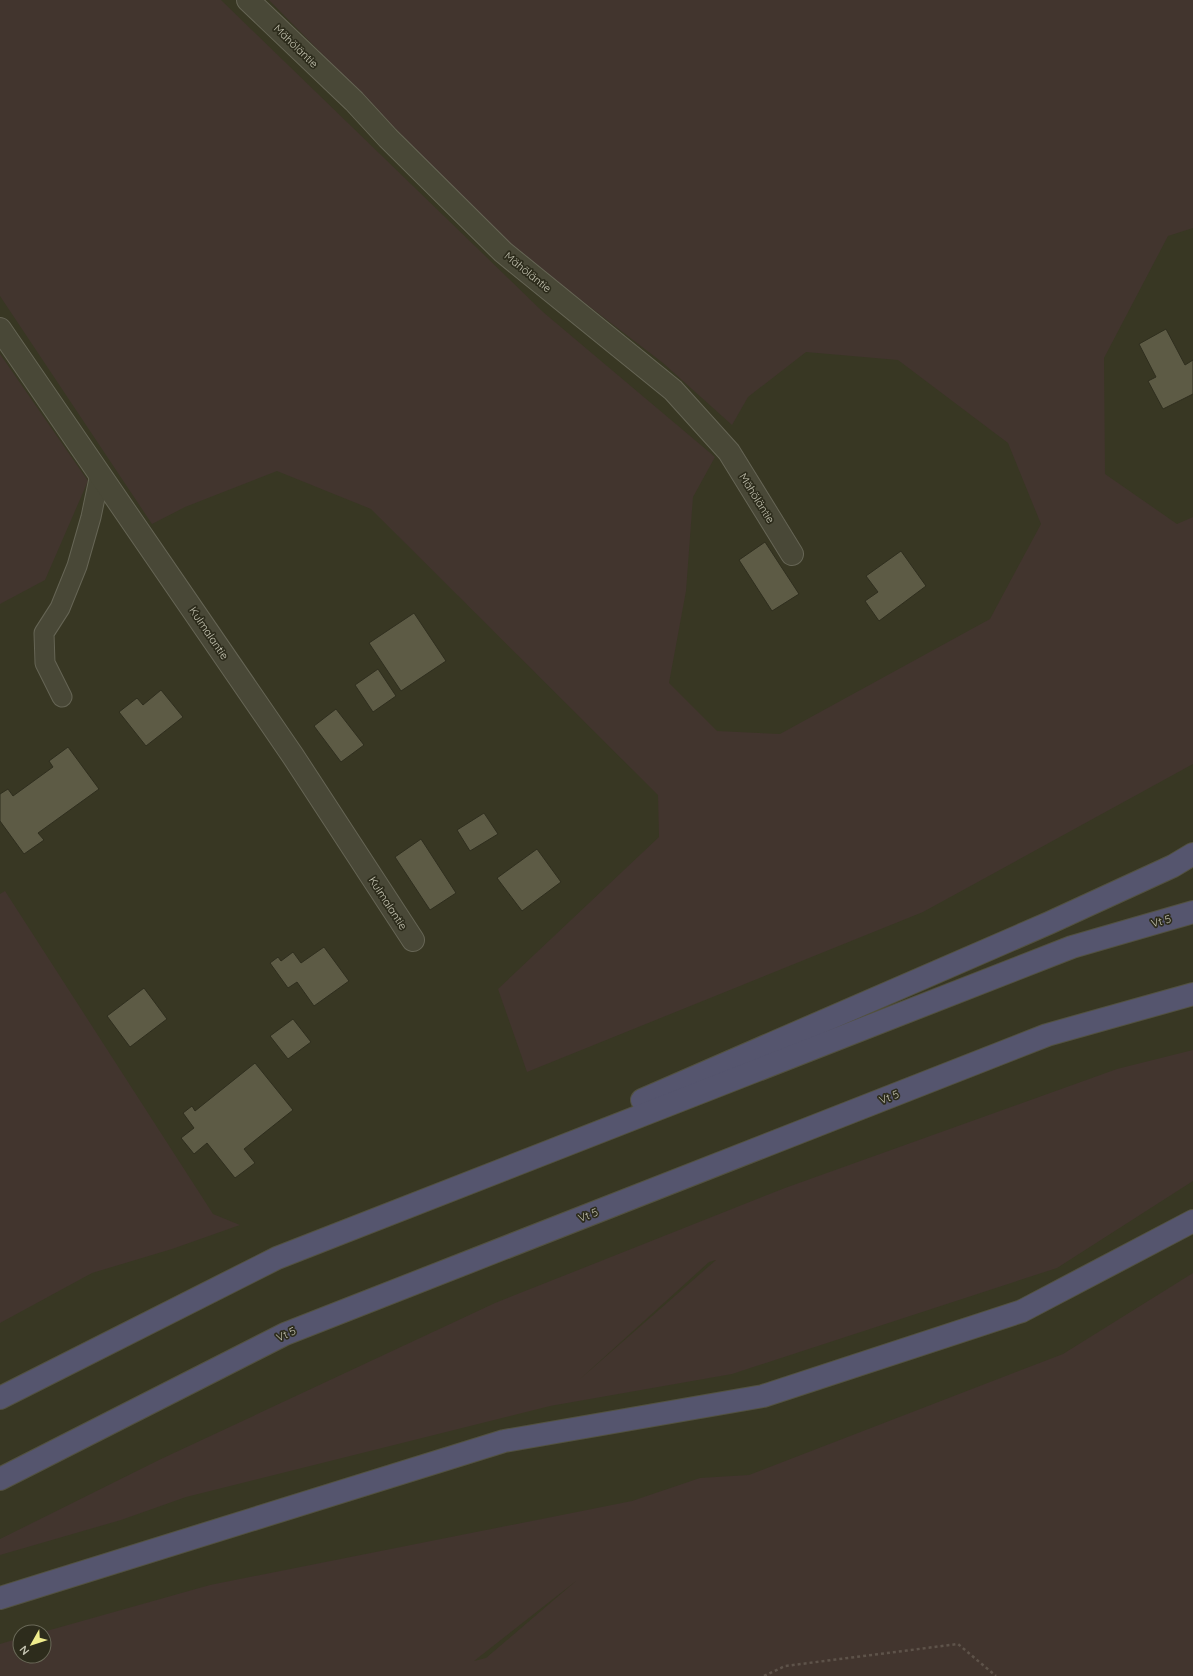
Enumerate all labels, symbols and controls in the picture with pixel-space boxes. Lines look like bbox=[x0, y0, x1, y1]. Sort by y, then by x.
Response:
street label: Mähöläntie bbox=[271, 21, 321, 71]
street label: Mähöläntie bbox=[502, 249, 554, 295]
street label: Mähöläntie bbox=[736, 470, 778, 526]
street label: Kulmalantie bbox=[186, 604, 232, 662]
street label: Kulmalantie bbox=[366, 874, 410, 932]
street label: Vt 5 bbox=[1149, 912, 1173, 930]
street label: Vt 5 bbox=[877, 1087, 901, 1107]
street label: Vt 5 bbox=[576, 1205, 600, 1225]
street label: Vt 5 bbox=[274, 1324, 298, 1344]
north arrow bbox=[12, 1624, 52, 1664]
text: N bbox=[16, 1643, 32, 1658]

